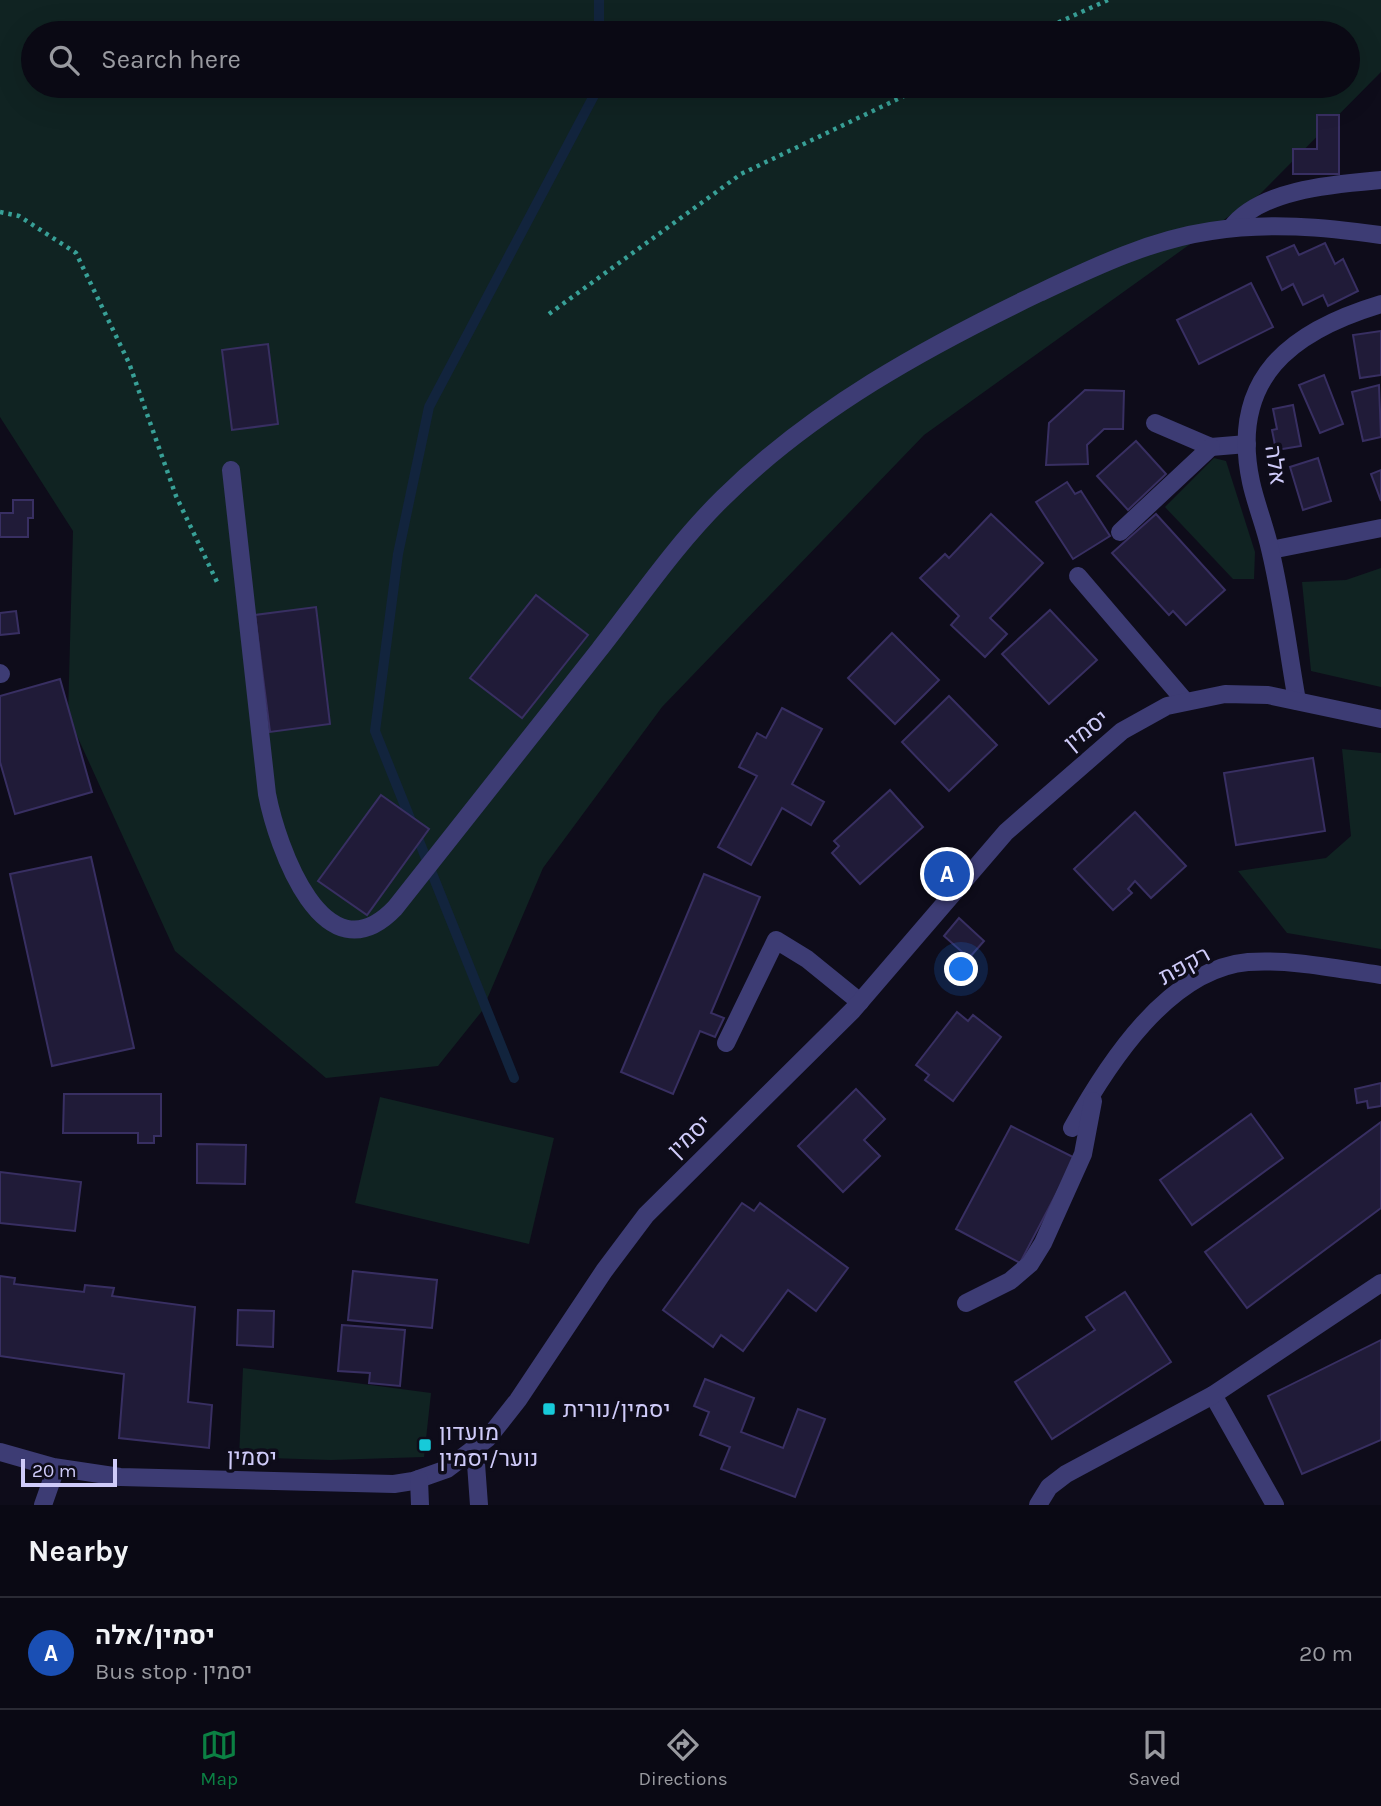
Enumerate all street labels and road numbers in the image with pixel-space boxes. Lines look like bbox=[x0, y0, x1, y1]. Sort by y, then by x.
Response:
street label: אלה bbox=[1259, 443, 1292, 487]
street label: יסמין bbox=[1058, 704, 1114, 757]
street label: רקפת bbox=[1154, 940, 1215, 990]
street label: יסמין bbox=[662, 1109, 717, 1163]
street label: יסמין bbox=[227, 1444, 277, 1471]

